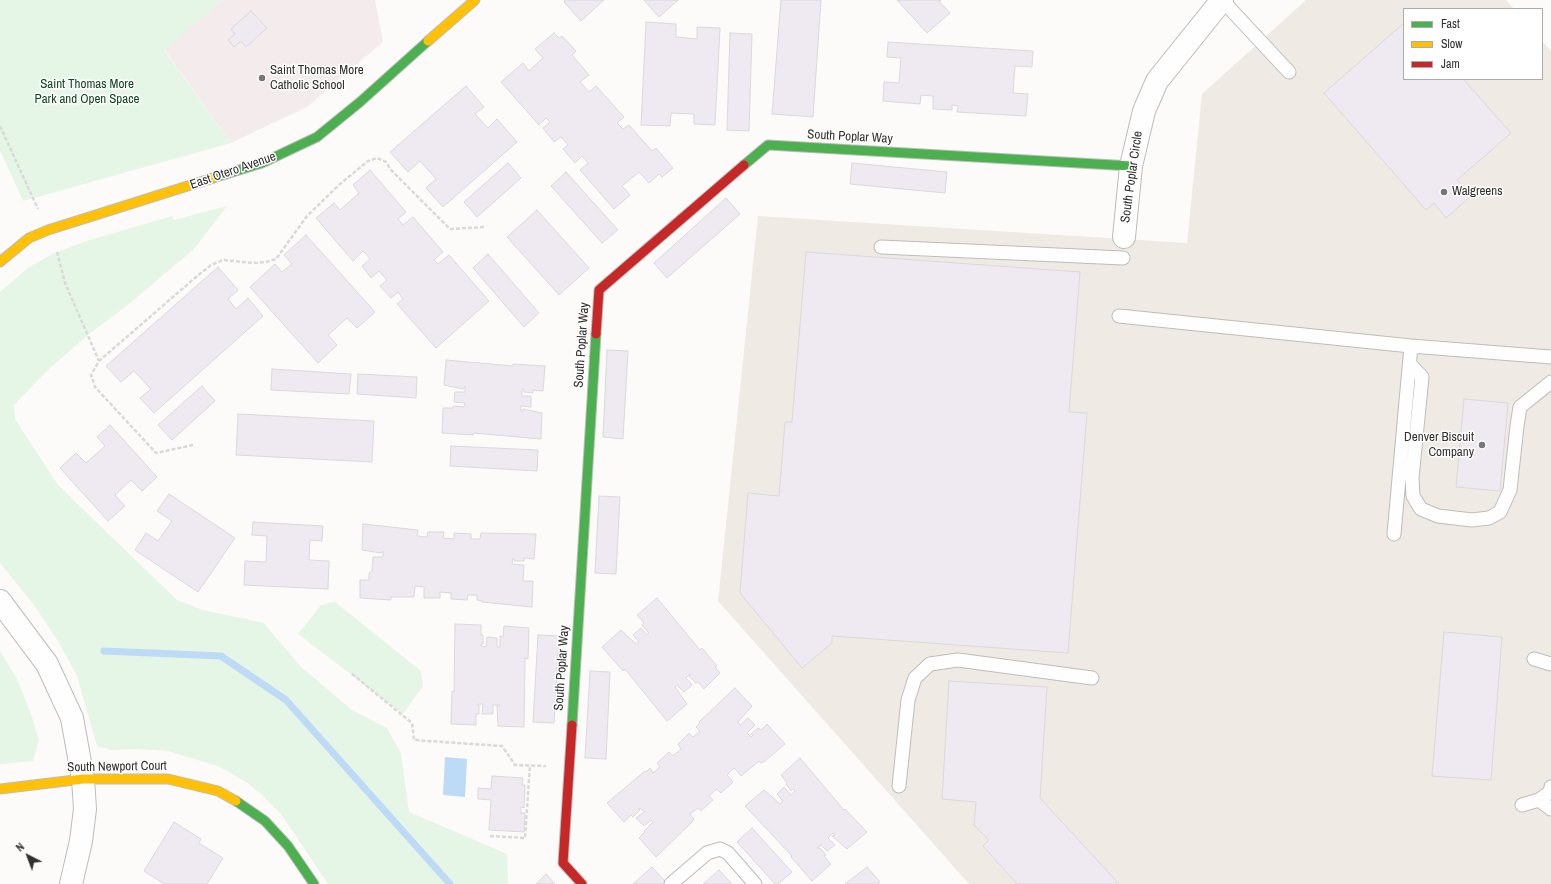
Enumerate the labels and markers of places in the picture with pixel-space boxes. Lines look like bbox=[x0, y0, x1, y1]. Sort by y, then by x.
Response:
place label: Saint Thomas More Catholic School bbox=[270, 63, 364, 94]
marker: Saint Thomas More Catholic School bbox=[257, 73, 267, 83]
place label: Walgreens bbox=[1452, 184, 1503, 200]
marker: Walgreens bbox=[1439, 187, 1449, 197]
place label: Denver Biscuit Company bbox=[1404, 430, 1474, 461]
marker: Denver Biscuit Company bbox=[1477, 440, 1487, 450]

